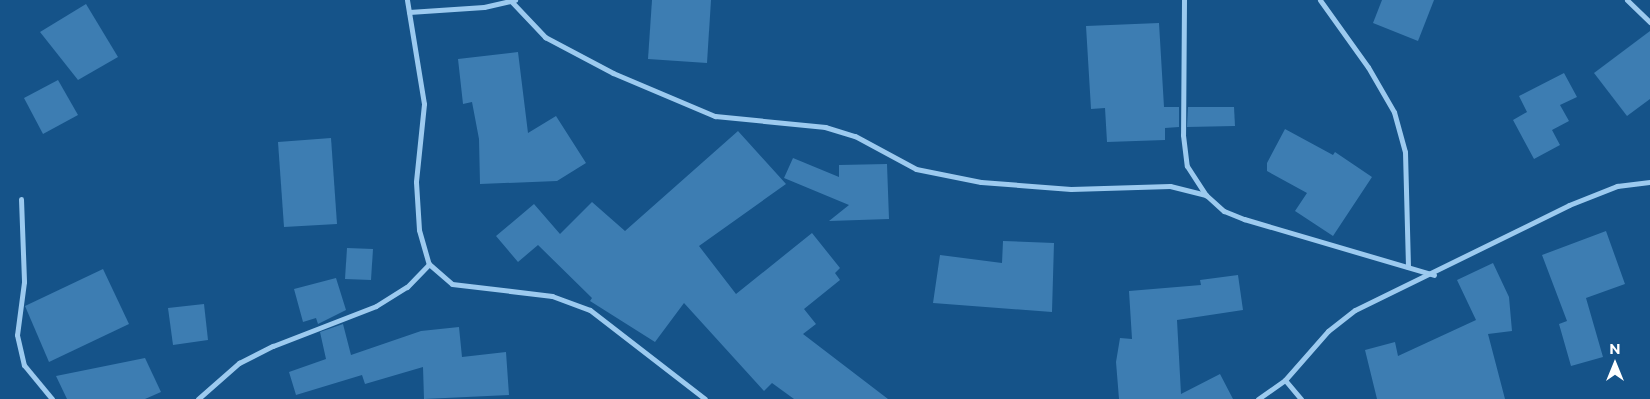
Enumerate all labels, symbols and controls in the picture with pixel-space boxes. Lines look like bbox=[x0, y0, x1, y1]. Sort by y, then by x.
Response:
north arrow bbox=[1590, 339, 1640, 389]
text: N bbox=[1609, 340, 1621, 358]

